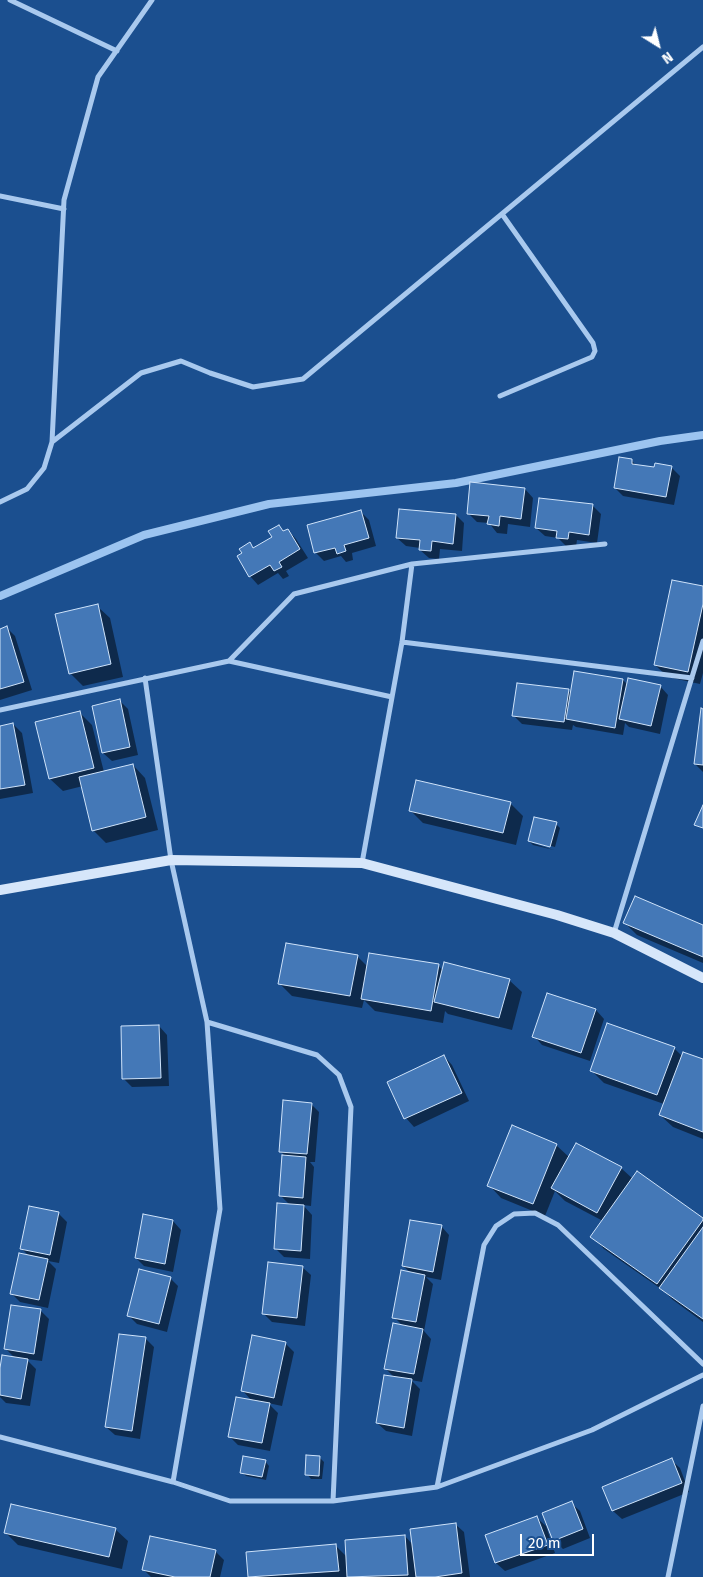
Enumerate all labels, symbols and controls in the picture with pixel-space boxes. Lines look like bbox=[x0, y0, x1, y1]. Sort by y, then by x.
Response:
north arrow bbox=[633, 20, 683, 70]
text: N bbox=[658, 48, 676, 67]
scale bar bbox=[523, 1524, 597, 1556]
text: 20 m bbox=[528, 1534, 561, 1552]

